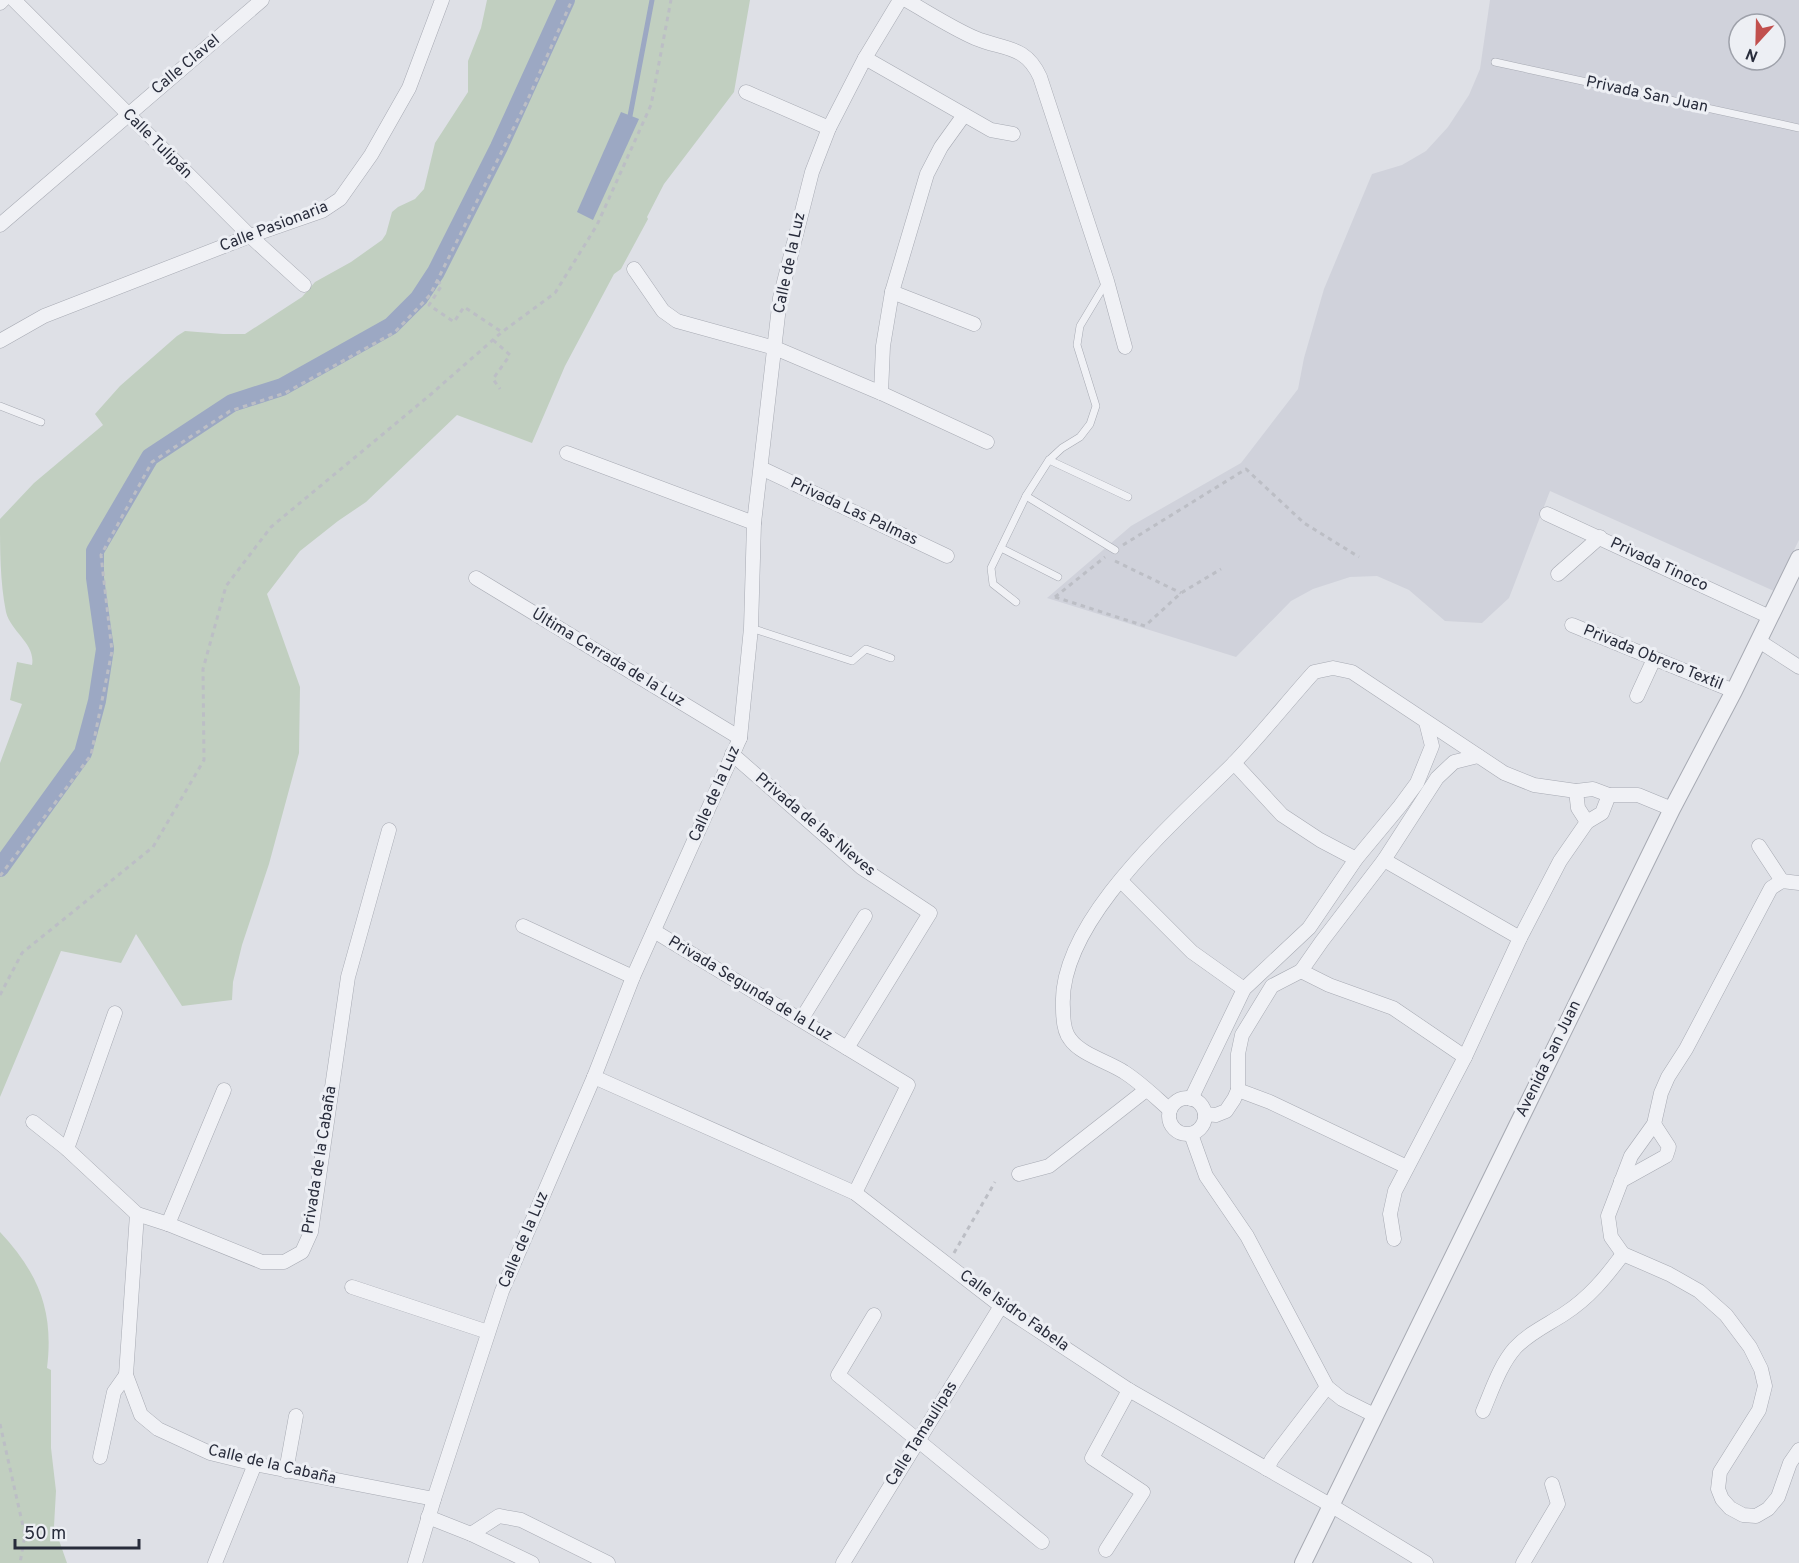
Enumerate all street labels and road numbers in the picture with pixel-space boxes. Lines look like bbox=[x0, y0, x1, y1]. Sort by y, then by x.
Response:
street label: Calle Clavel bbox=[148, 31, 224, 99]
street label: Privada San Juan bbox=[1584, 72, 1710, 118]
street label: Calle Tulipán bbox=[118, 105, 196, 183]
street label: Calle Pasionaria bbox=[217, 197, 331, 257]
street label: Calle de la Luz bbox=[769, 210, 811, 316]
street label: Privada Las Palmas bbox=[787, 474, 921, 550]
street label: Privada Tinoco bbox=[1607, 533, 1711, 597]
street label: Última Cerrada de la Luz bbox=[528, 602, 689, 712]
street label: Privada Obrero Textil bbox=[1580, 621, 1726, 695]
street label: Calle de la Luz bbox=[685, 743, 745, 845]
street label: Privada de las Nieves bbox=[751, 769, 879, 881]
street label: Privada Segunda de la Luz bbox=[664, 932, 836, 1046]
street label: Avenida San Juan bbox=[1512, 997, 1586, 1121]
street label: Privada de la Cabaña bbox=[298, 1084, 342, 1236]
street label: Calle de la Luz bbox=[495, 1189, 553, 1291]
street label: Calle Isidro Fabela bbox=[955, 1266, 1073, 1356]
street label: Calle Tamaulipas bbox=[882, 1378, 962, 1490]
street label: Calle de la Cabaña bbox=[206, 1440, 338, 1490]

